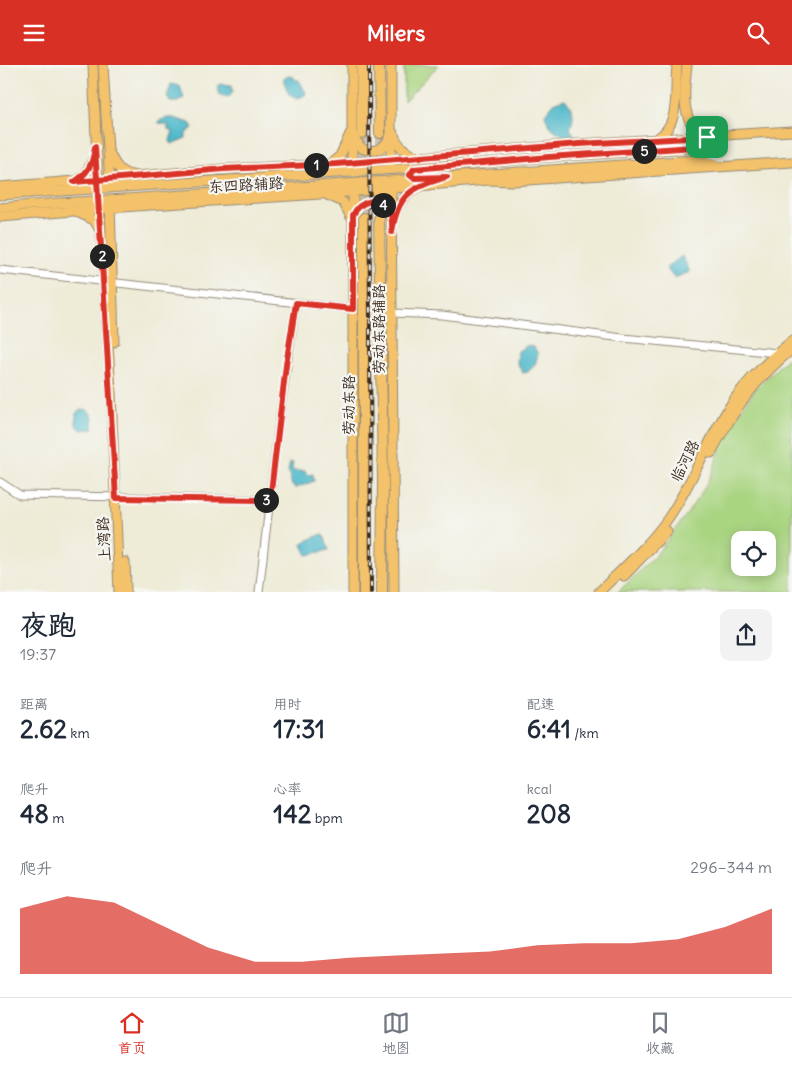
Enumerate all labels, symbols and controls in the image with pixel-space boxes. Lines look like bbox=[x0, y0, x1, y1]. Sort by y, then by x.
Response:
icon: menu bbox=[20, 19, 48, 47]
text: Milers bbox=[367, 19, 425, 47]
icon: search bbox=[744, 19, 772, 47]
pin bbox=[686, 116, 728, 158]
icon: arrive bbox=[693, 123, 721, 151]
pin: 5 bbox=[632, 139, 656, 163]
text: 5 bbox=[640, 142, 649, 160]
pin: 1 bbox=[304, 153, 328, 177]
text: 1 bbox=[314, 156, 319, 174]
street label: 东四路辅路 bbox=[208, 173, 284, 196]
pin: 4 bbox=[370, 193, 396, 217]
text: 4 bbox=[379, 196, 388, 214]
pin: 2 bbox=[90, 243, 114, 269]
text: 2 bbox=[99, 247, 106, 265]
street label: 劳动东路辅路 bbox=[369, 284, 388, 374]
street label: 劳动东路 bbox=[339, 375, 358, 435]
street label: 临河路 bbox=[666, 436, 703, 485]
pin: 3 bbox=[254, 487, 278, 513]
text: 3 bbox=[263, 491, 270, 509]
street label: 上湾路 bbox=[93, 516, 114, 562]
map controls bbox=[731, 531, 776, 576]
button: locate bbox=[731, 531, 776, 576]
text: 夜跑 bbox=[20, 607, 76, 643]
button: share bbox=[720, 609, 772, 661]
text: 19:37 bbox=[20, 644, 56, 664]
text: 距离 bbox=[20, 695, 48, 713]
text: 用时 bbox=[273, 695, 301, 713]
text: 配速 bbox=[527, 695, 555, 713]
text: 2.62 bbox=[20, 713, 67, 745]
text: 17:31 bbox=[273, 713, 325, 745]
text: 6:41 bbox=[527, 713, 571, 745]
text: km bbox=[67, 724, 90, 742]
text: /km bbox=[571, 724, 599, 742]
text: 爬升 bbox=[20, 780, 48, 798]
text: 心率 bbox=[273, 780, 301, 798]
text: kcal bbox=[527, 780, 552, 798]
text: 48 bbox=[20, 798, 49, 830]
text: 142 bbox=[273, 798, 311, 830]
text: 208 bbox=[527, 798, 571, 830]
text: m bbox=[49, 809, 64, 827]
text: bpm bbox=[311, 809, 343, 827]
text: 296–344 m bbox=[690, 857, 772, 877]
text: 爬升 bbox=[20, 858, 52, 878]
tab: 首页 bbox=[118, 1009, 146, 1057]
tab: 地图 bbox=[382, 1009, 410, 1057]
tab: 收藏 bbox=[646, 1009, 674, 1057]

